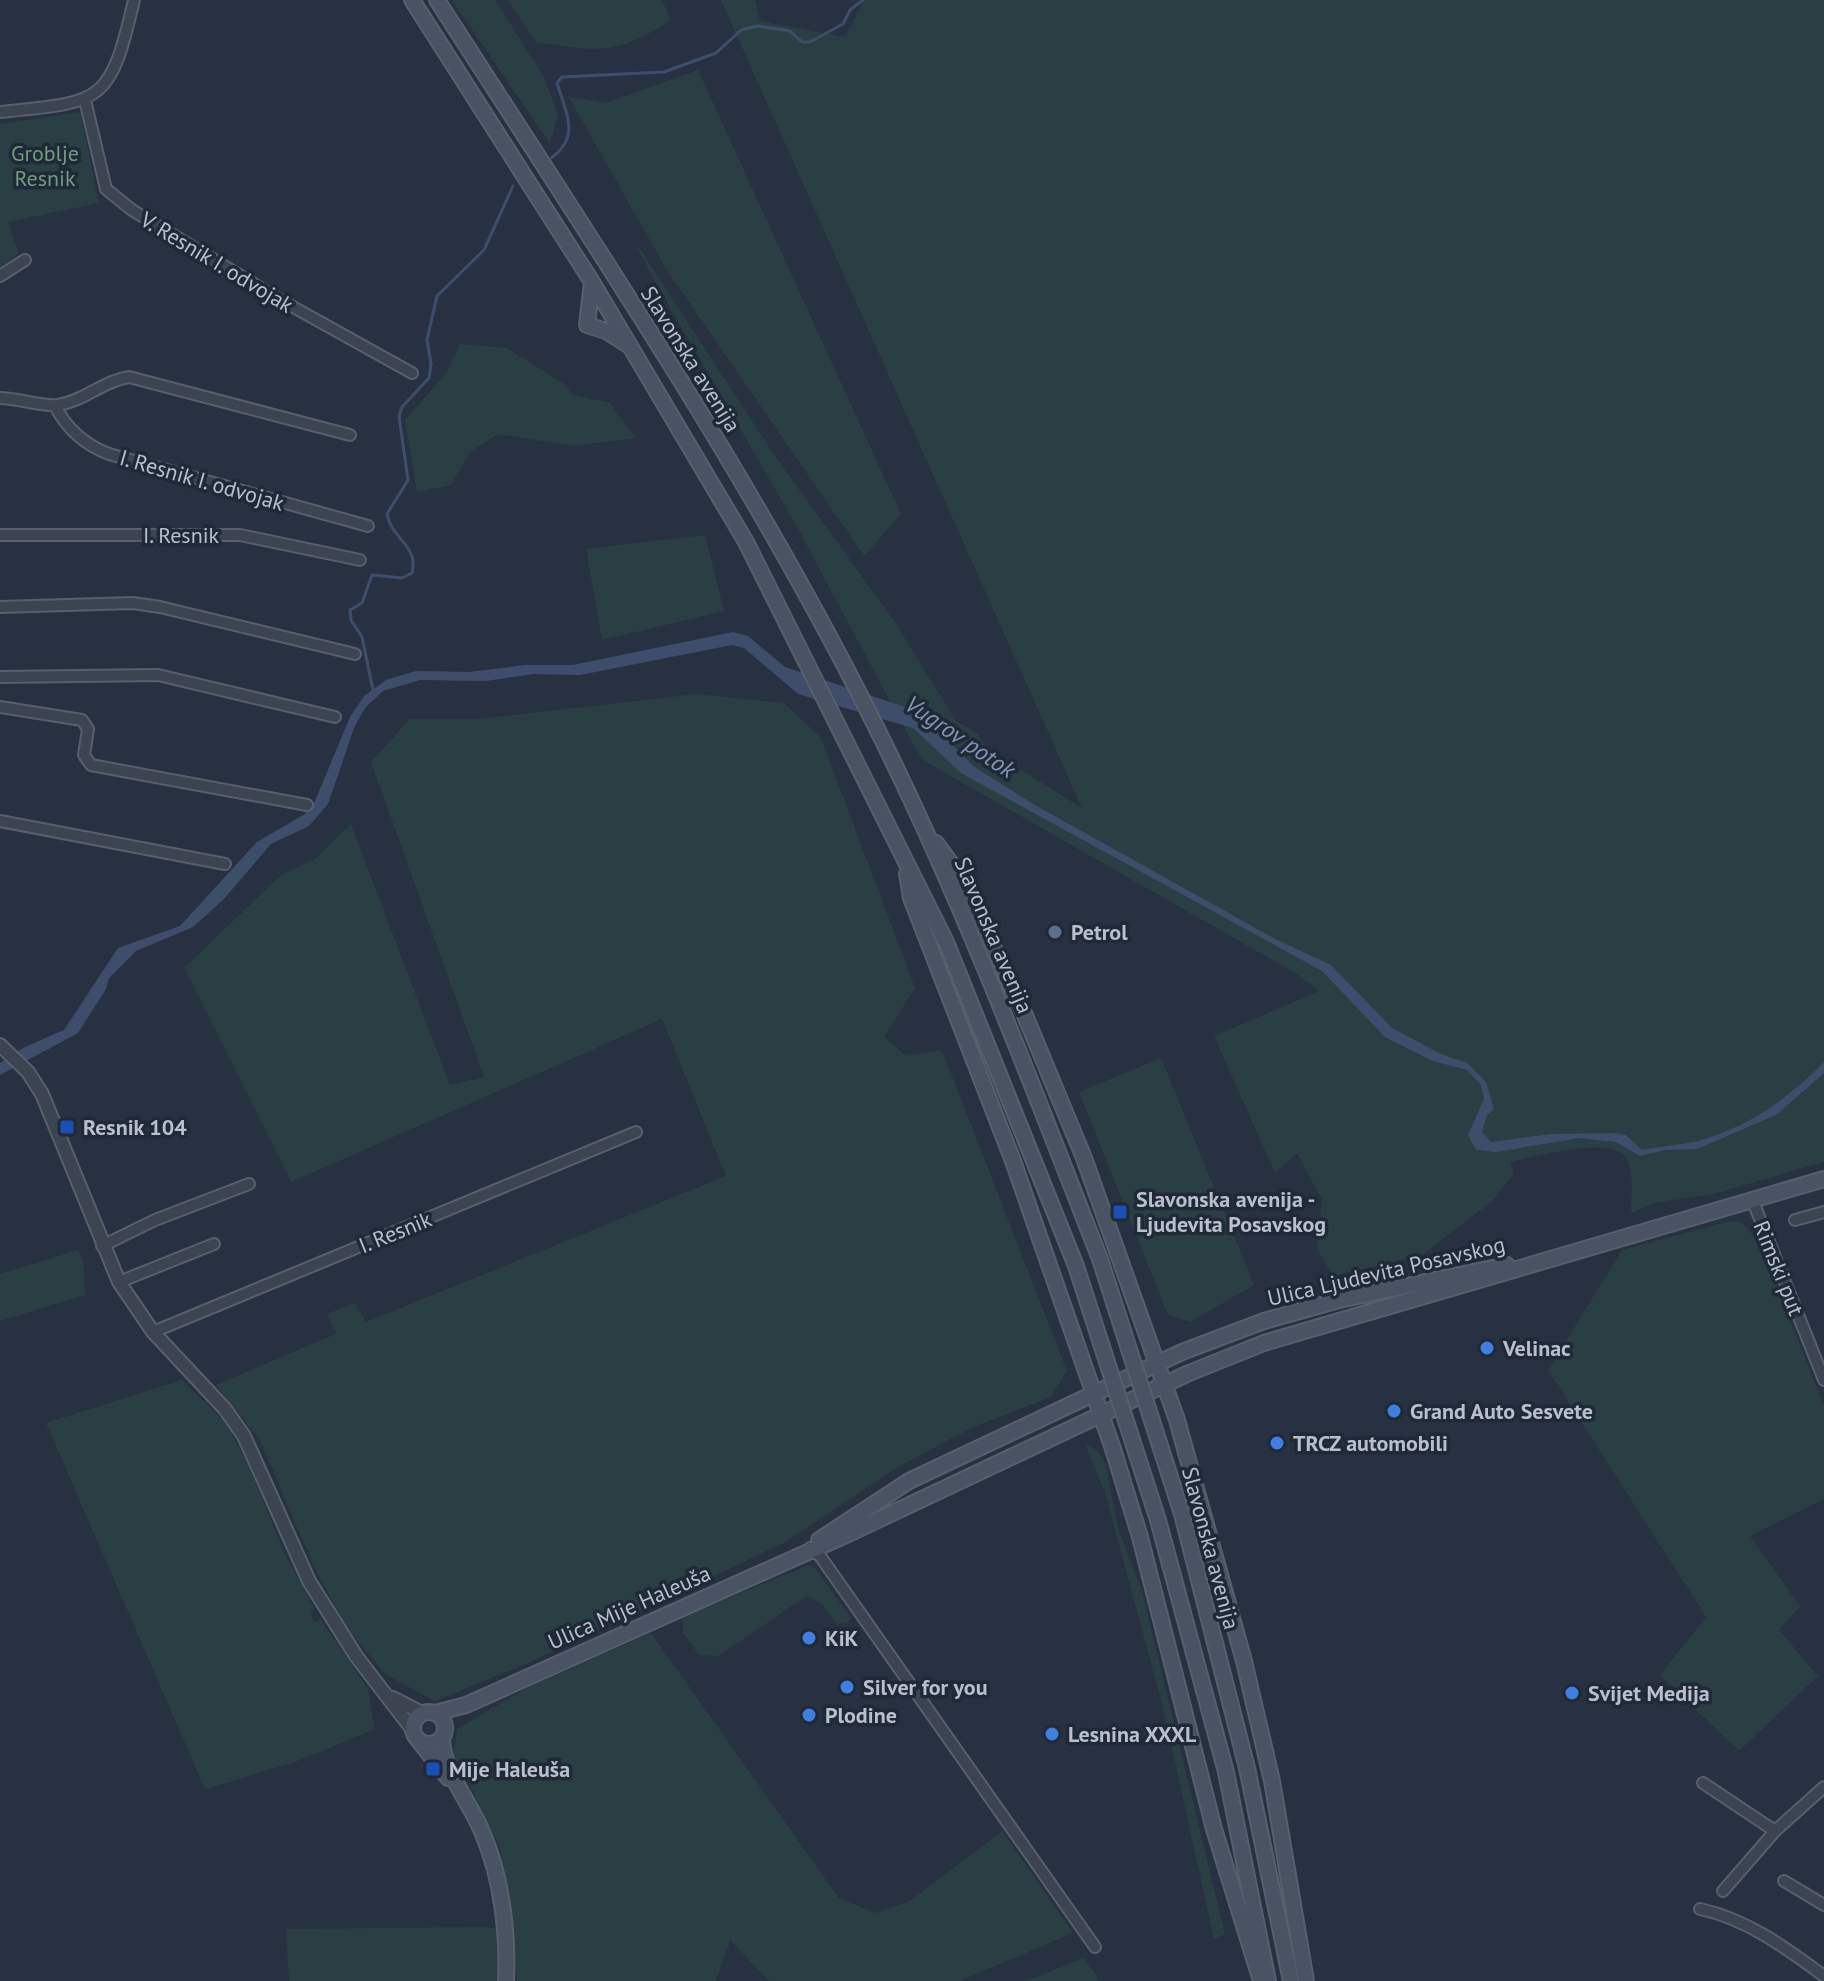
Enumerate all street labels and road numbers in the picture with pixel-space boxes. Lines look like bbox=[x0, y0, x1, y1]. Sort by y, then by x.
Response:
street label: V. Resnik I. odvojak bbox=[134, 205, 299, 319]
street label: Slavonska avenija bbox=[635, 281, 747, 437]
street label: I. Resnik I. odvojak bbox=[117, 443, 288, 517]
street label: I. Resnik bbox=[143, 521, 220, 549]
street label: Slavonska avenija bbox=[948, 853, 1040, 1017]
street label: I. Resnik bbox=[354, 1205, 436, 1259]
street label: Rimski put bbox=[1747, 1217, 1811, 1320]
street label: Ulica Ljudevita Posavskog bbox=[1264, 1230, 1508, 1312]
street label: Slavonska avenija bbox=[1176, 1464, 1246, 1632]
street label: Ulica Mije Haleuša bbox=[543, 1559, 715, 1655]

